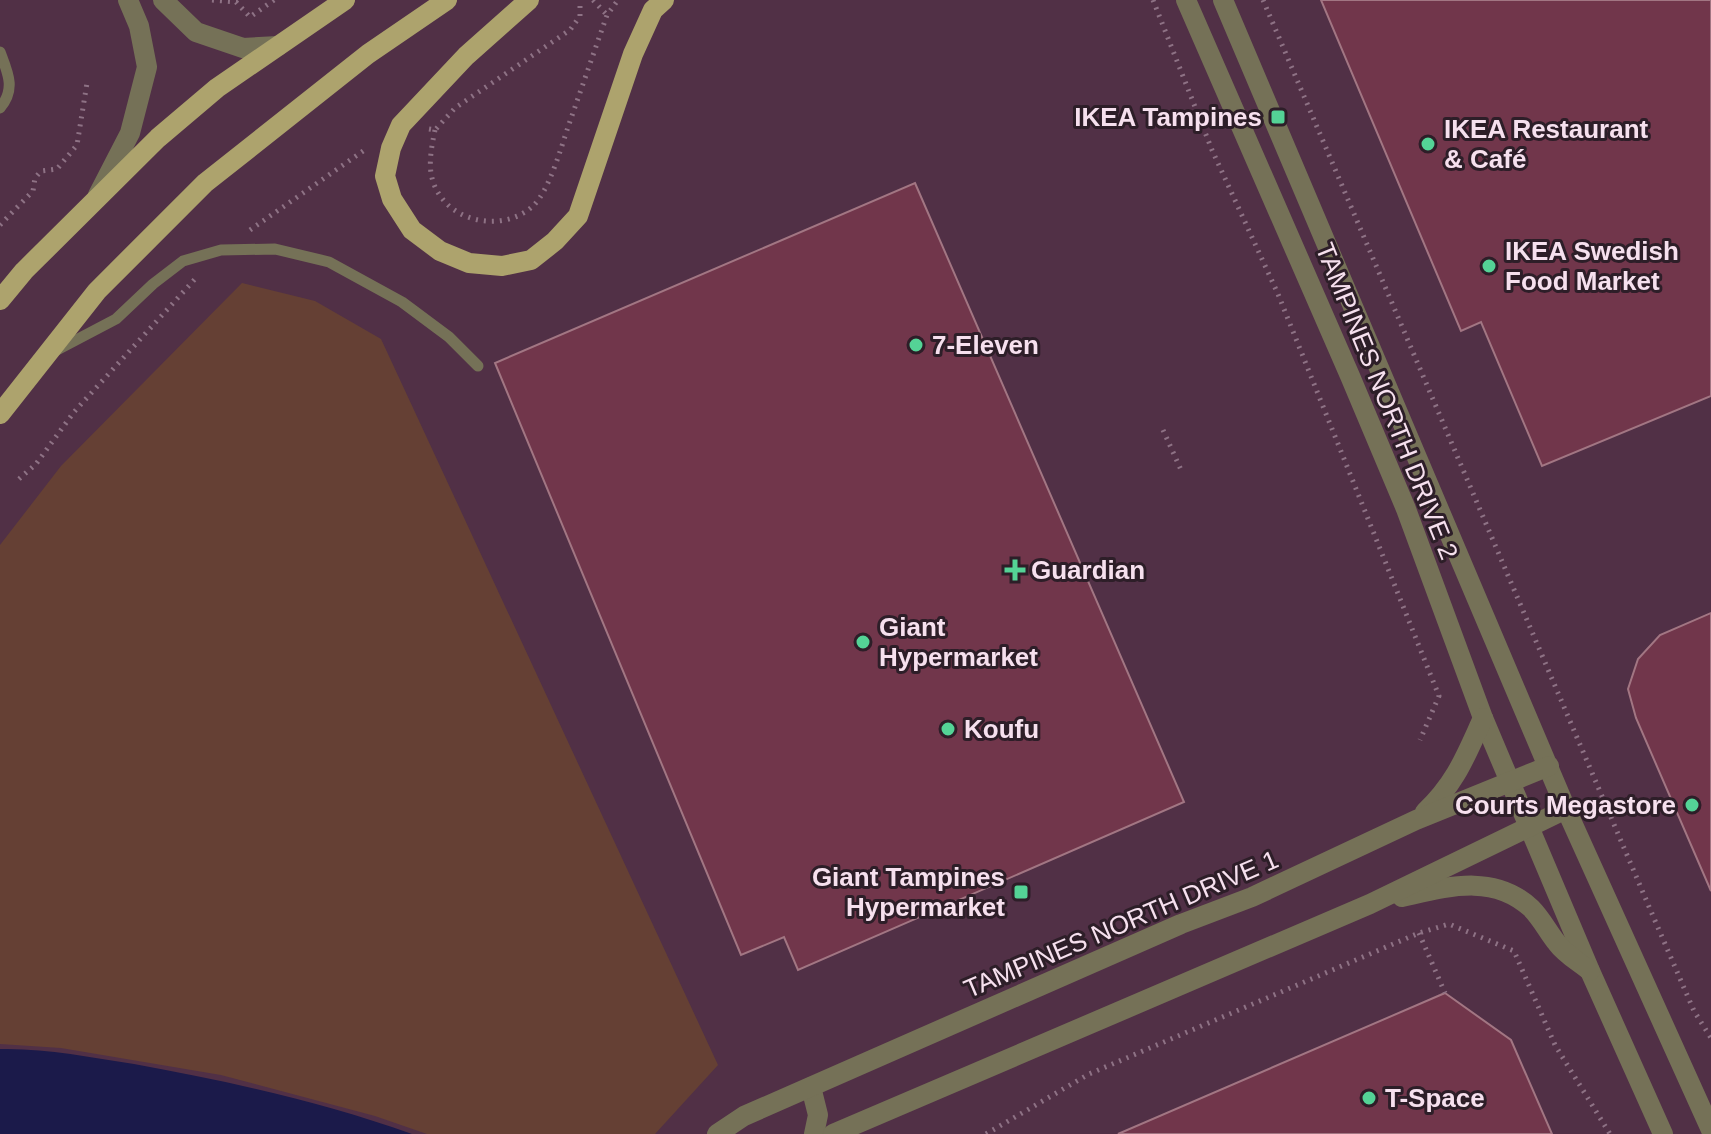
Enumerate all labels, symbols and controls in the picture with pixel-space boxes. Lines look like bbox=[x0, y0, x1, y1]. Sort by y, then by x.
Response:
place label: IKEA Tampines bbox=[1074, 102, 1262, 132]
marker: IKEA Tampines bbox=[1269, 108, 1287, 126]
place label: IKEA Restaurant & Café bbox=[1444, 114, 1649, 174]
marker: IKEA Restaurant & Café bbox=[1419, 135, 1437, 153]
place label: IKEA Swedish Food Market bbox=[1505, 236, 1679, 296]
street label: TAMPINES NORTH DRIVE 2 bbox=[1310, 238, 1464, 564]
marker: IKEA Swedish Food Market bbox=[1480, 257, 1498, 275]
place label: 7-Eleven bbox=[932, 330, 1039, 360]
marker: 7-Eleven bbox=[907, 336, 925, 354]
place label: Guardian bbox=[1031, 555, 1145, 585]
marker: Guardian bbox=[1006, 561, 1024, 579]
place label: Giant Hypermarket bbox=[879, 612, 1038, 672]
marker: Giant Hypermarket bbox=[854, 633, 872, 651]
place label: Koufu bbox=[964, 714, 1039, 744]
marker: Koufu bbox=[939, 720, 957, 738]
place label: Courts Megastore bbox=[1455, 790, 1676, 820]
marker: Courts Megastore bbox=[1683, 796, 1701, 814]
street label: TAMPINES NORTH DRIVE 1 bbox=[959, 844, 1283, 1004]
place label: Giant Tampines Hypermarket bbox=[812, 862, 1005, 922]
marker: Giant Tampines Hypermarket bbox=[1012, 883, 1030, 901]
place label: T-Space bbox=[1385, 1083, 1485, 1113]
marker: T-Space bbox=[1360, 1089, 1378, 1107]

